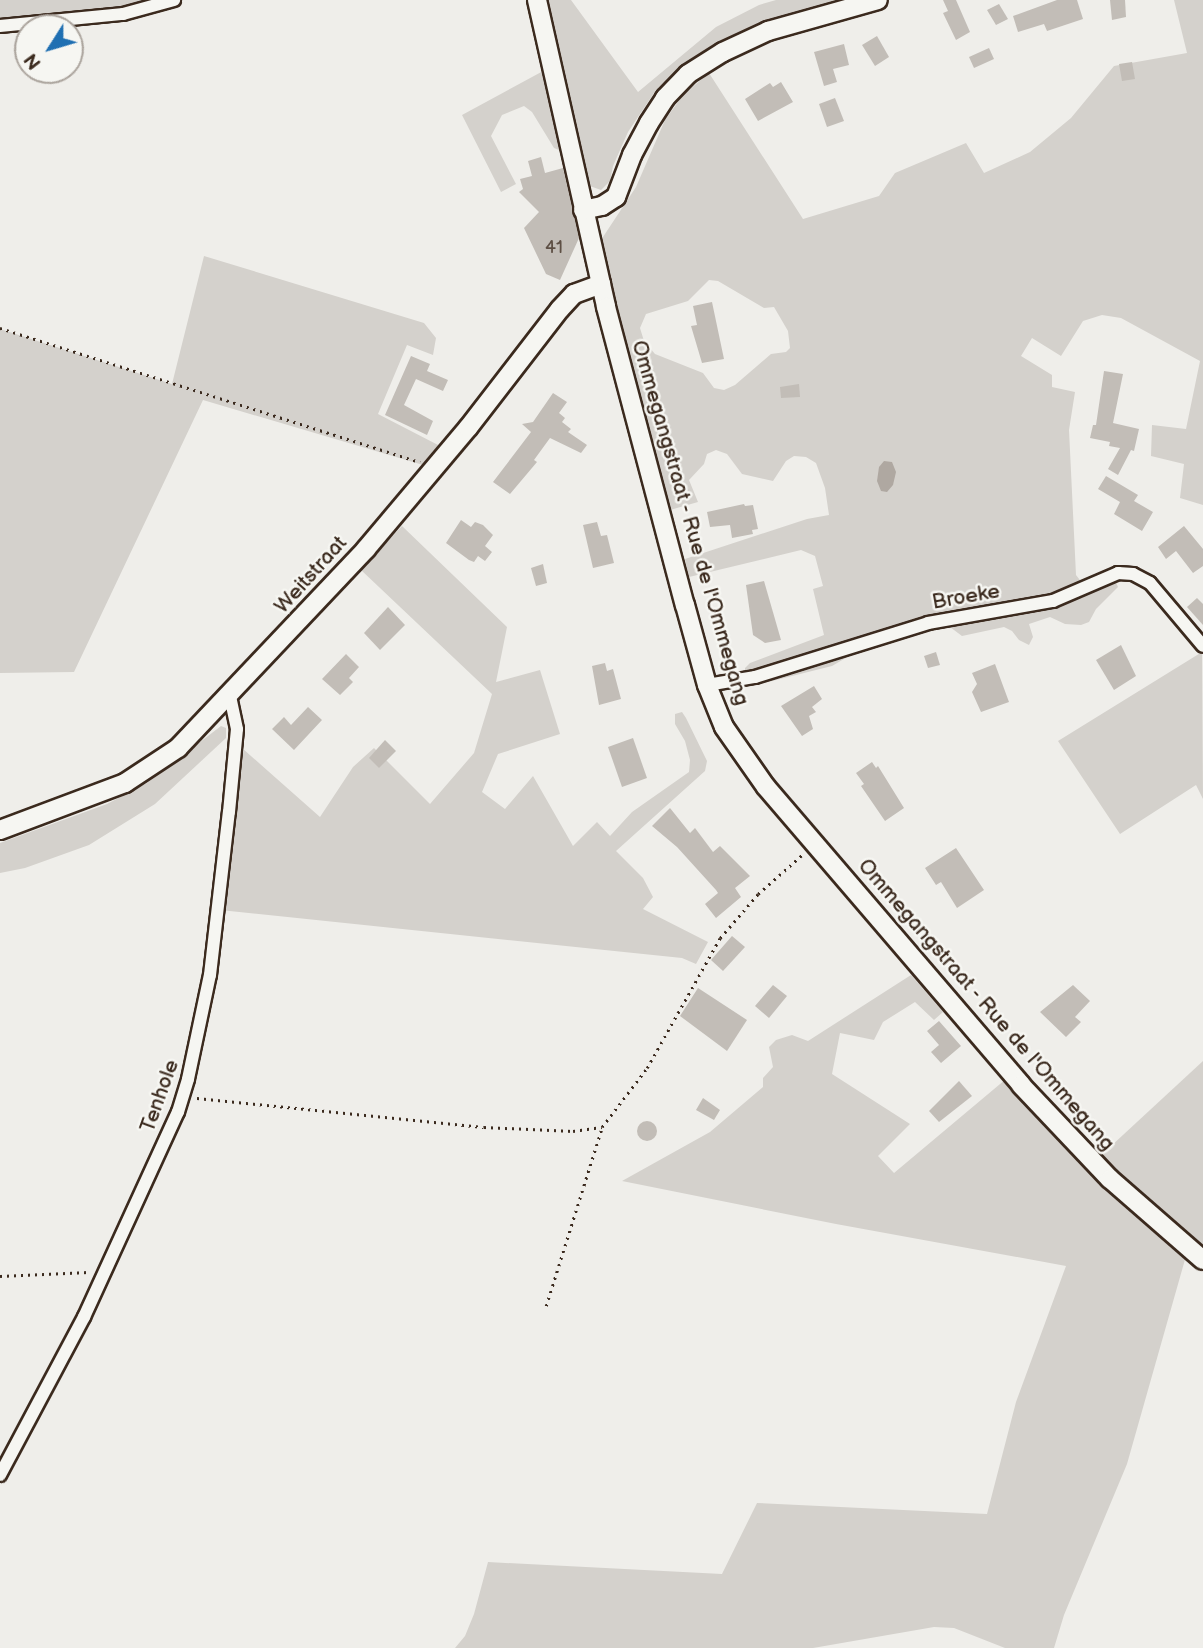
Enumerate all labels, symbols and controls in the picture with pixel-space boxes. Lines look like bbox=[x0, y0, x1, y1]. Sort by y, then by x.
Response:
north arrow bbox=[14, 14, 84, 84]
text: N bbox=[20, 48, 47, 73]
house number: 41 bbox=[545, 237, 563, 259]
street label: Ommegangstraat - Rue de l'Ommegang bbox=[626, 337, 754, 709]
street label: Weitstraat bbox=[270, 531, 352, 619]
street label: Broeke bbox=[930, 579, 1002, 615]
street label: Ommegangstraat - Rue de l'Ommegang bbox=[852, 853, 1120, 1157]
street label: Tenhole bbox=[135, 1056, 185, 1136]

